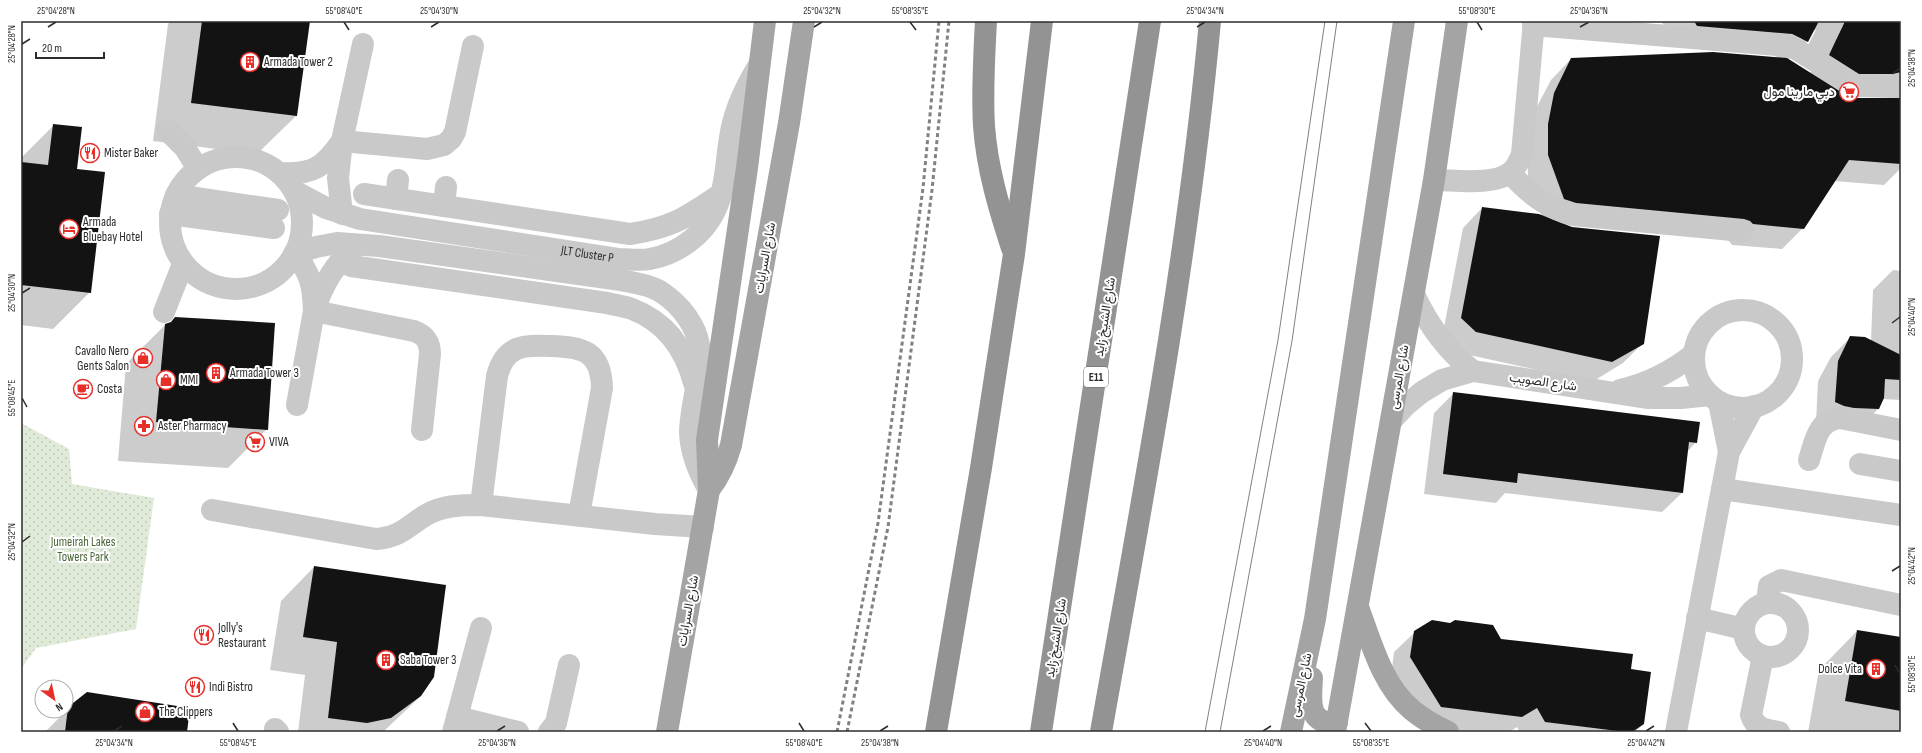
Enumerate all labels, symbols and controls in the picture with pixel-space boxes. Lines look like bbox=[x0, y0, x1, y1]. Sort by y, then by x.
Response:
text: 25°04'28"N bbox=[37, 5, 75, 17]
text: 55°08'40"E bbox=[325, 5, 363, 17]
text: 25°04'30"N bbox=[420, 5, 458, 17]
text: 25°04'32"N bbox=[803, 5, 841, 17]
text: 55°08'35"E bbox=[892, 5, 928, 17]
text: 25°04'34"N bbox=[1186, 5, 1224, 17]
text: 55°08'30"E bbox=[1458, 5, 1496, 17]
text: 25°04'36"N bbox=[1570, 5, 1608, 17]
text: 25°04'28"N bbox=[6, 25, 18, 63]
scale bar bbox=[36, 34, 104, 60]
text: 20 m bbox=[42, 41, 62, 56]
text: 25°04'38"N bbox=[1906, 49, 1918, 87]
building icon: Armada Tower 2 bbox=[239, 51, 261, 73]
place label: Armada Tower 2 bbox=[263, 54, 333, 70]
supermarket icon: دبي مارينا مول bbox=[1838, 81, 1860, 103]
place label: دبي مارينا مول bbox=[1764, 84, 1835, 102]
restaurant icon: Mister Baker bbox=[79, 142, 101, 164]
place label: Mister Baker bbox=[104, 145, 159, 161]
place label: Armada Bluebay Hotel bbox=[82, 214, 143, 245]
hotel icon: Armada Bluebay Hotel bbox=[58, 218, 80, 240]
street label: شارع السرايات bbox=[751, 221, 780, 295]
street label: JLT Cluster P bbox=[559, 242, 615, 266]
text: 25°04'30"N bbox=[6, 274, 18, 312]
street label: شارع الشيخ زايد bbox=[1091, 276, 1120, 358]
text: 25°04'40"N bbox=[1906, 298, 1918, 336]
place label: Cavallo Nero Gents Salon bbox=[75, 343, 129, 374]
street label: شارع المرسى bbox=[1385, 344, 1414, 411]
shop icon: Cavallo Nero Gents Salon bbox=[132, 347, 154, 369]
building icon: Armada Tower 3 bbox=[205, 362, 227, 384]
place label: Armada Tower 3 bbox=[229, 365, 299, 381]
road number: E11 bbox=[1084, 367, 1108, 387]
shop icon: MMI bbox=[155, 369, 177, 391]
street label: شارع الصويب bbox=[1508, 369, 1578, 396]
place label: MMI bbox=[180, 372, 198, 388]
cafe icon: Costa bbox=[72, 378, 94, 400]
text: 55°08'45"E bbox=[6, 380, 18, 416]
place label: Costa bbox=[97, 381, 122, 397]
pharmacy icon: Aster Pharmacy bbox=[133, 415, 155, 437]
place label: Aster Pharmacy bbox=[157, 418, 226, 434]
supermarket icon: VIVA bbox=[244, 431, 266, 453]
place label: VIVA bbox=[269, 434, 289, 450]
text: 25°04'32"N bbox=[6, 523, 18, 561]
park label: Jumeirah Lakes Towers Park bbox=[50, 534, 116, 565]
text: 25°04'42"N bbox=[1906, 547, 1918, 585]
street label: شارع السرايات bbox=[674, 574, 703, 648]
street label: شارع الشيخ زايد bbox=[1042, 597, 1071, 679]
place label: Jolly's Restaurant bbox=[217, 620, 266, 651]
restaurant icon: Jolly's Restaurant bbox=[193, 624, 215, 646]
building icon: Saba Tower 3 bbox=[375, 649, 397, 671]
street label: شارع المرسى bbox=[1286, 651, 1317, 719]
place label: Saba Tower 3 bbox=[400, 652, 457, 668]
text: 55°08'30"E bbox=[1906, 655, 1918, 693]
building icon: Dolce Vita bbox=[1865, 658, 1887, 680]
place label: Dolce Vita bbox=[1818, 661, 1862, 677]
restaurant icon: Indi Bistro bbox=[184, 676, 206, 698]
north arrow bbox=[34, 679, 74, 719]
place label: Indi Bistro bbox=[209, 679, 253, 695]
text: N bbox=[53, 700, 65, 714]
shop icon: The Clippers bbox=[134, 701, 156, 723]
place label: The Clippers bbox=[159, 704, 213, 720]
text: 25°04'34"N bbox=[95, 737, 133, 749]
text: 55°08'45"E bbox=[220, 737, 256, 749]
text: 25°04'36"N bbox=[478, 737, 516, 749]
text: 55°08'40"E bbox=[785, 737, 823, 749]
text: 25°04'38"N bbox=[861, 737, 899, 749]
text: 25°04'40"N bbox=[1244, 737, 1282, 749]
text: 55°08'35"E bbox=[1353, 737, 1389, 749]
text: 25°04'42"N bbox=[1627, 737, 1665, 749]

